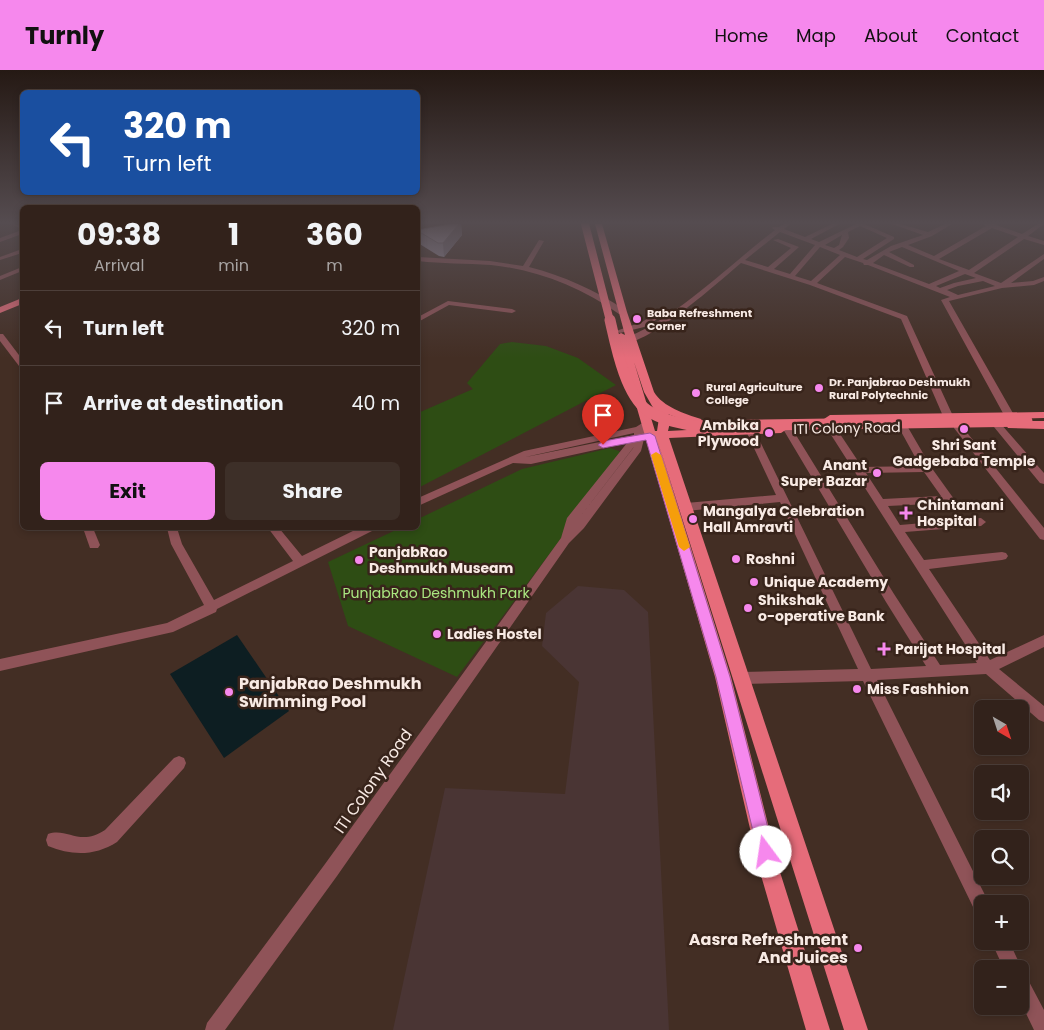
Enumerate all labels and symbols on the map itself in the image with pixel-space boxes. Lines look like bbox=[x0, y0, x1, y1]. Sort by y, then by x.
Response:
place label: Baba Refreshment Corner bbox=[647, 305, 753, 334]
marker: Baba Refreshment Corner bbox=[631, 313, 643, 325]
place label: Dr. Panjabrao Deshmukh Rural Polytechnic bbox=[829, 374, 970, 403]
place label: Rural Agriculture College bbox=[706, 379, 803, 408]
marker: Dr. Panjabrao Deshmukh Rural Polytechnic bbox=[813, 382, 825, 394]
marker: Rural Agriculture College bbox=[690, 387, 702, 399]
pin bbox=[582, 394, 624, 445]
place label: Ambika Plywood bbox=[698, 415, 759, 451]
street label: ITI Colony Road bbox=[793, 417, 901, 439]
marker: Shri Sant Gadgebaba Temple bbox=[958, 423, 970, 435]
marker: Ambika Plywood bbox=[763, 427, 775, 439]
place label: Shri Sant Gadgebaba Temple bbox=[893, 435, 1036, 471]
place label: Anant Super Bazar bbox=[781, 455, 867, 491]
marker: Anant Super Bazar bbox=[871, 467, 883, 479]
place label: Chintamani Hospital bbox=[917, 495, 1004, 531]
place label: Mangalya Celebration Hall Amravti bbox=[703, 501, 864, 537]
marker: Chintamani Hospital bbox=[899, 506, 913, 520]
marker: Mangalya Celebration Hall Amravti bbox=[687, 513, 699, 525]
place label: PanjabRao Deshmukh Museam bbox=[369, 542, 514, 578]
place label: Roshni bbox=[746, 549, 795, 569]
marker: Roshni bbox=[730, 553, 742, 565]
marker: PanjabRao Deshmukh Museam bbox=[353, 554, 365, 566]
place label: Unique Academy bbox=[764, 572, 888, 592]
marker: Unique Academy bbox=[748, 576, 760, 588]
park label: PunjabRao Deshmukh Park bbox=[342, 583, 530, 603]
place label: Shikshak o-operative Bank bbox=[758, 590, 885, 626]
marker: Shikshak o-operative Bank bbox=[742, 602, 754, 614]
place label: Ladies Hostel bbox=[447, 624, 542, 644]
marker: Ladies Hostel bbox=[431, 628, 443, 640]
place label: Parijat Hospital bbox=[895, 639, 1006, 659]
marker: Parijat Hospital bbox=[877, 642, 891, 656]
place label: PanjabRao Deshmukh Swimming Pool bbox=[239, 672, 422, 713]
place label: Miss Fashhion bbox=[867, 679, 969, 699]
marker: Miss Fashhion bbox=[851, 683, 863, 695]
marker: PanjabRao Deshmukh Swimming Pool bbox=[223, 686, 235, 698]
north arrow bbox=[974, 700, 1029, 755]
street label: ITI Colony Road bbox=[328, 724, 418, 838]
position arrow bbox=[739, 825, 791, 877]
place label: Aasra Refreshment And Juices bbox=[689, 928, 848, 969]
marker: Aasra Refreshment And Juices bbox=[852, 942, 864, 954]

